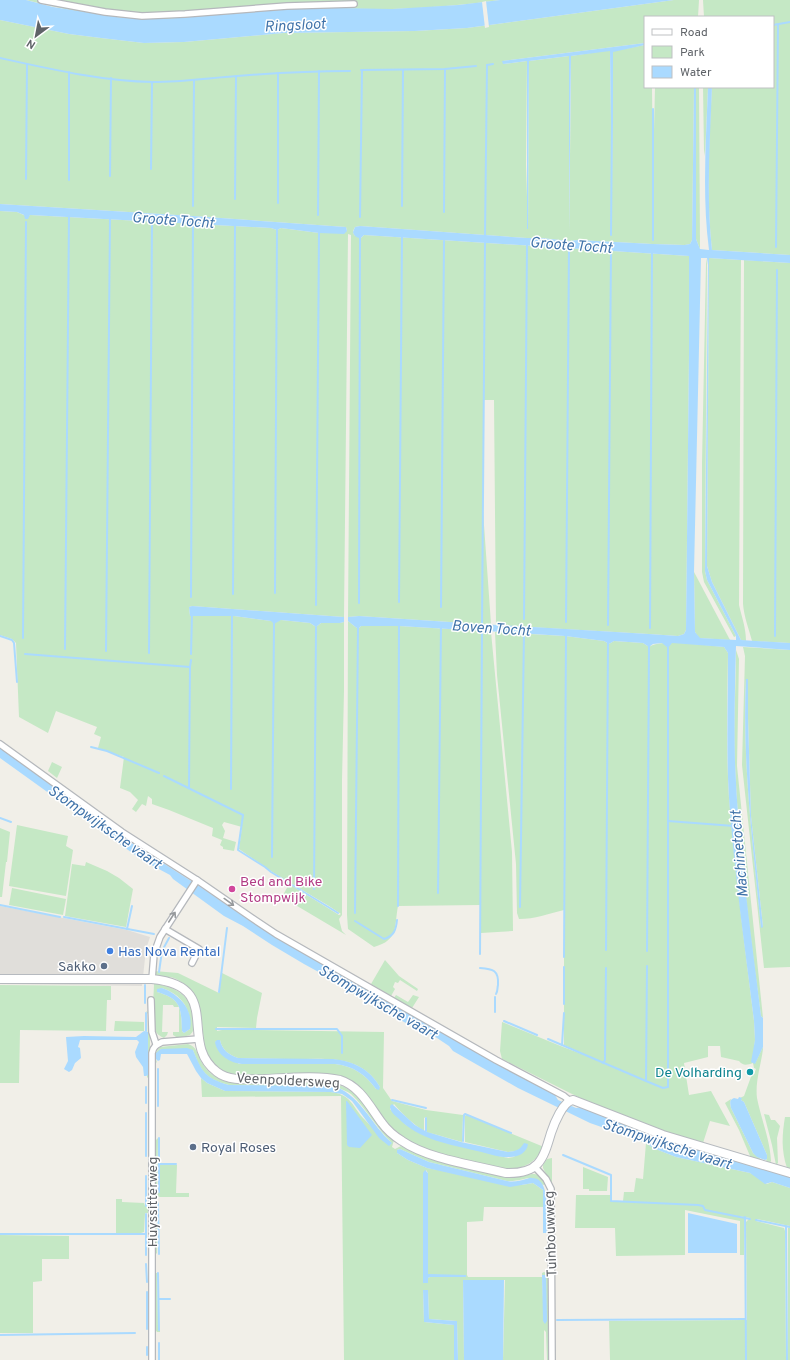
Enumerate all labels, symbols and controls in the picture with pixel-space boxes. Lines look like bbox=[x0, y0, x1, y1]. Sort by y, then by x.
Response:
water label: Ringsloot bbox=[264, 15, 327, 38]
north arrow bbox=[16, 16, 56, 56]
legend bbox=[644, 16, 774, 88]
text: Road bbox=[680, 25, 708, 41]
text: N bbox=[24, 36, 38, 52]
text: Park bbox=[680, 45, 705, 61]
text: Water bbox=[680, 65, 712, 81]
water label: Groote Tocht bbox=[131, 209, 215, 234]
water label: Groote Tocht bbox=[529, 234, 613, 259]
water label: Boven Tocht bbox=[451, 617, 532, 642]
water label: Stompwijksche vaart bbox=[44, 782, 165, 875]
water label: Machinetocht bbox=[727, 809, 754, 898]
place label: Bed and Bike Stompwijk bbox=[240, 874, 322, 907]
marker: Bed and Bike Stompwijk bbox=[227, 884, 237, 894]
one-way arrow bbox=[223, 898, 234, 906]
one-way arrow bbox=[168, 912, 176, 923]
place label: Has Nova Rental bbox=[118, 944, 220, 961]
marker: Has Nova Rental bbox=[105, 946, 115, 956]
place label: Sakko bbox=[58, 959, 96, 976]
marker: Sakko bbox=[99, 961, 109, 971]
water label: Stompwijksche vaart bbox=[314, 961, 441, 1045]
place label: De Volharding bbox=[655, 1065, 742, 1082]
marker: De Volharding bbox=[745, 1067, 755, 1077]
street label: Veenpoldersweg bbox=[236, 1070, 340, 1093]
water label: Stompwijksche vaart bbox=[600, 1116, 734, 1175]
place label: Royal Roses bbox=[201, 1140, 276, 1157]
marker: Royal Roses bbox=[188, 1142, 198, 1152]
street label: Huyssitterweg bbox=[145, 1157, 162, 1247]
street label: Tuinbouwweg bbox=[541, 1191, 561, 1277]

